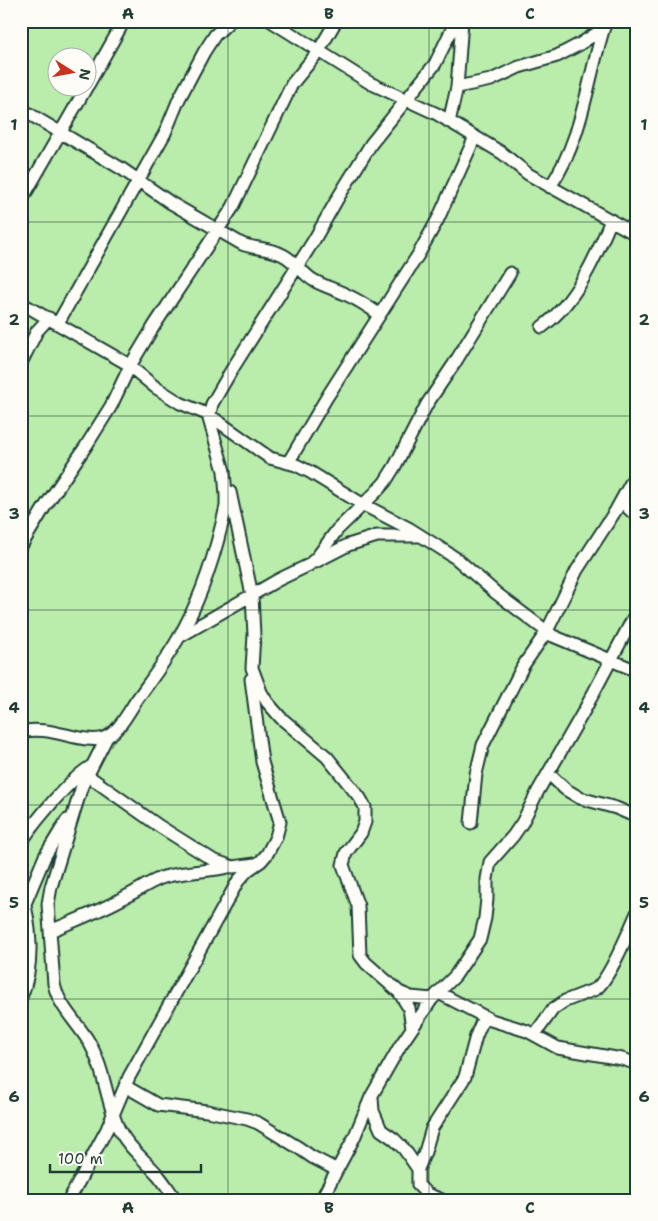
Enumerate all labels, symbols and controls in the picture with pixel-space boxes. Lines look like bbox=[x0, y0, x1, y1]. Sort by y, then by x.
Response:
text: A bbox=[122, 3, 134, 24]
text: B bbox=[324, 3, 334, 24]
text: C bbox=[525, 3, 535, 24]
north arrow bbox=[48, 48, 98, 98]
text: N bbox=[75, 67, 95, 82]
text: 1 bbox=[10, 114, 18, 135]
text: 1 bbox=[640, 114, 648, 135]
text: 2 bbox=[8, 309, 20, 330]
text: 2 bbox=[638, 309, 650, 330]
text: 3 bbox=[8, 503, 20, 524]
text: 3 bbox=[638, 503, 650, 524]
text: 4 bbox=[8, 697, 20, 718]
text: 4 bbox=[638, 697, 650, 718]
text: 5 bbox=[9, 892, 19, 913]
text: 5 bbox=[639, 892, 649, 913]
text: 6 bbox=[8, 1086, 20, 1107]
text: 6 bbox=[638, 1086, 650, 1107]
scale bar bbox=[50, 1141, 201, 1173]
text: 100 m bbox=[58, 1149, 103, 1169]
text: A bbox=[122, 1197, 134, 1218]
text: B bbox=[324, 1197, 334, 1218]
text: C bbox=[525, 1197, 535, 1218]

